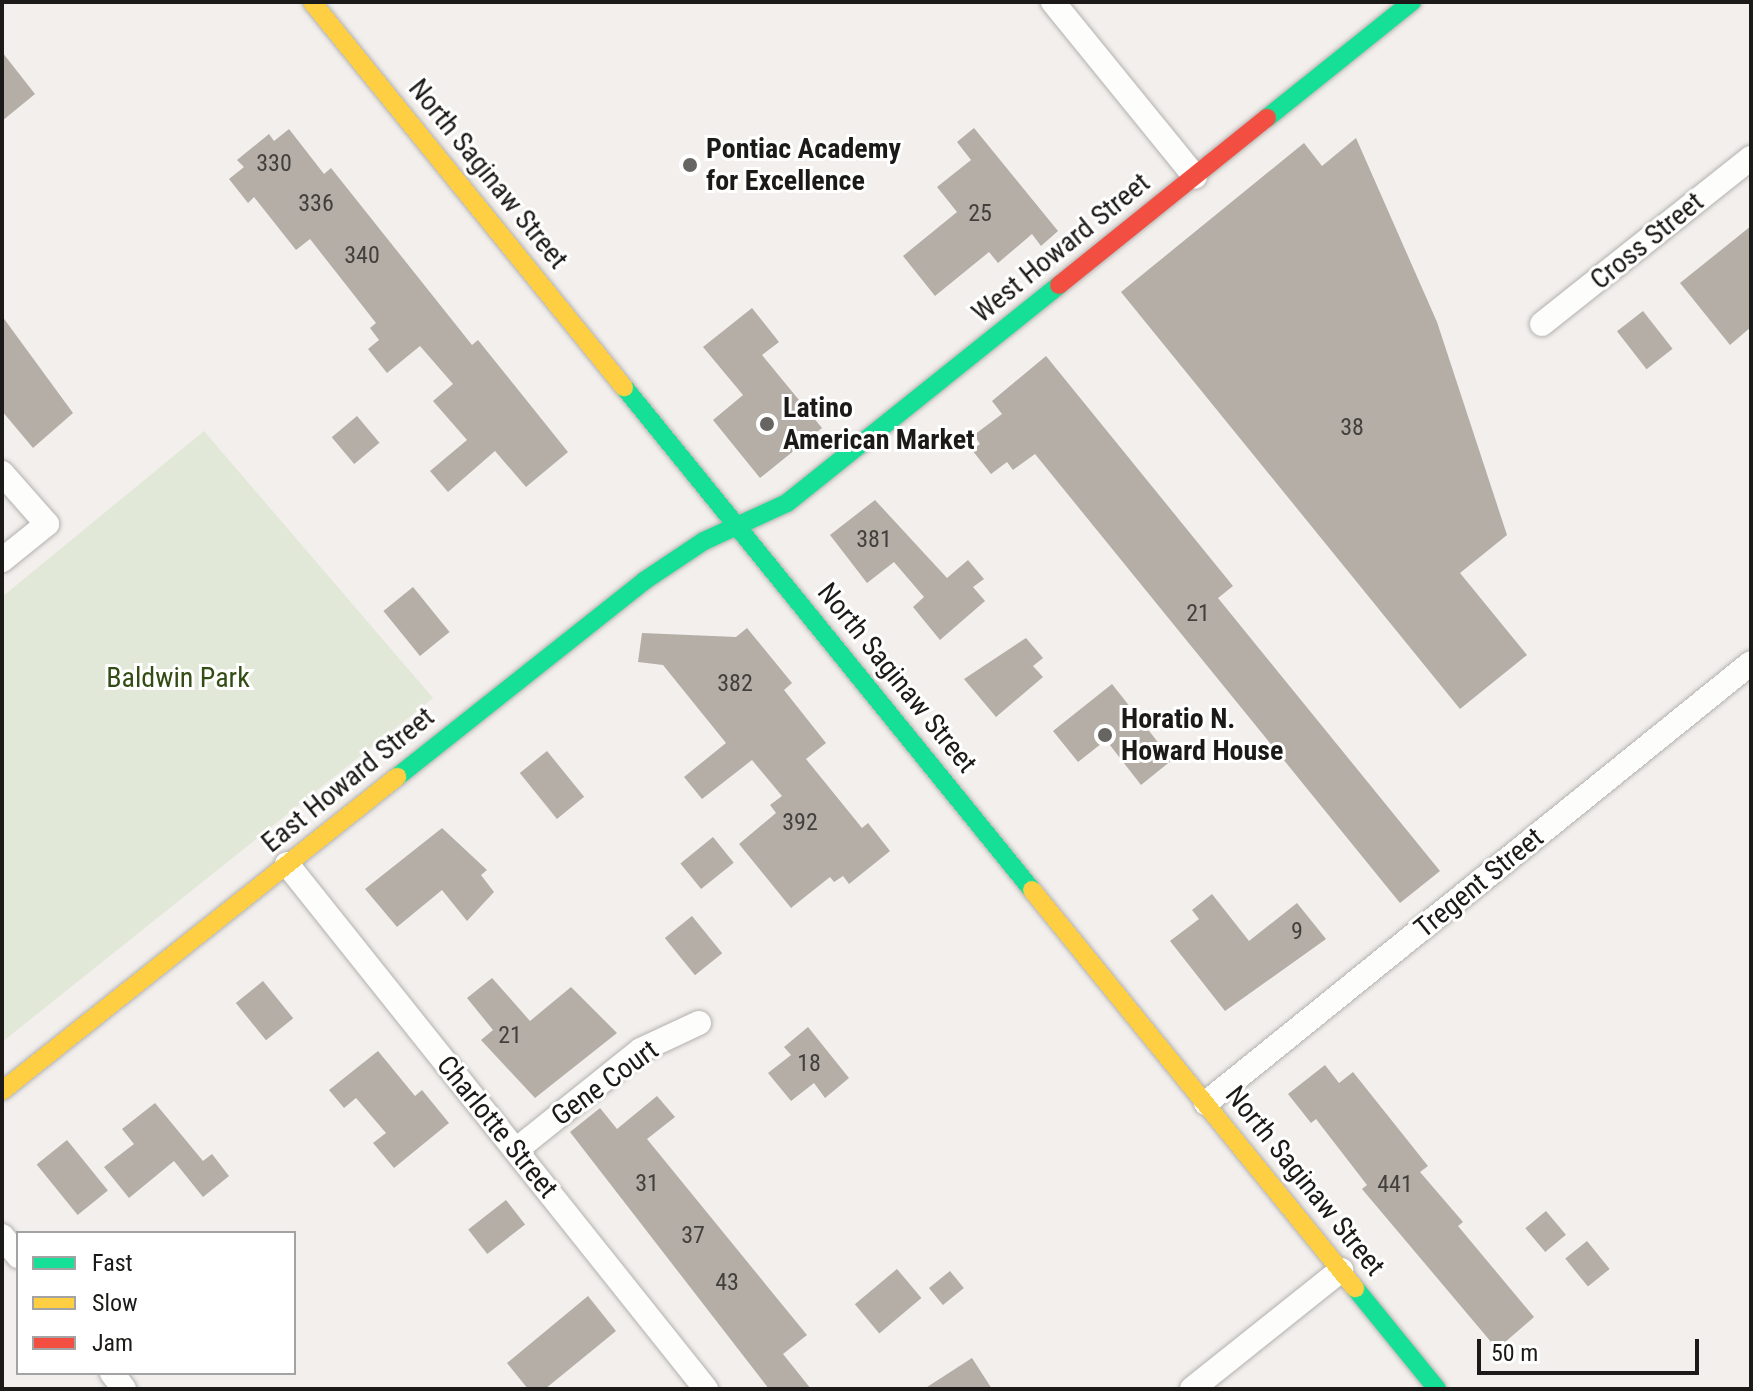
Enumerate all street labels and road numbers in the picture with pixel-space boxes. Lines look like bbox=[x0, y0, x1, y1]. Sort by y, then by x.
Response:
street label: North Saginaw Street bbox=[401, 72, 575, 276]
street label: West Howard Street bbox=[965, 166, 1157, 330]
street label: Cross Street bbox=[1584, 185, 1710, 297]
street label: North Saginaw Street bbox=[810, 576, 984, 780]
street label: East Howard Street bbox=[255, 700, 441, 860]
street label: Tregent Street bbox=[1408, 821, 1550, 945]
street label: Gene Court bbox=[545, 1033, 665, 1133]
street label: Charlotte Street bbox=[429, 1049, 565, 1205]
street label: North Saginaw Street bbox=[1218, 1079, 1392, 1283]

